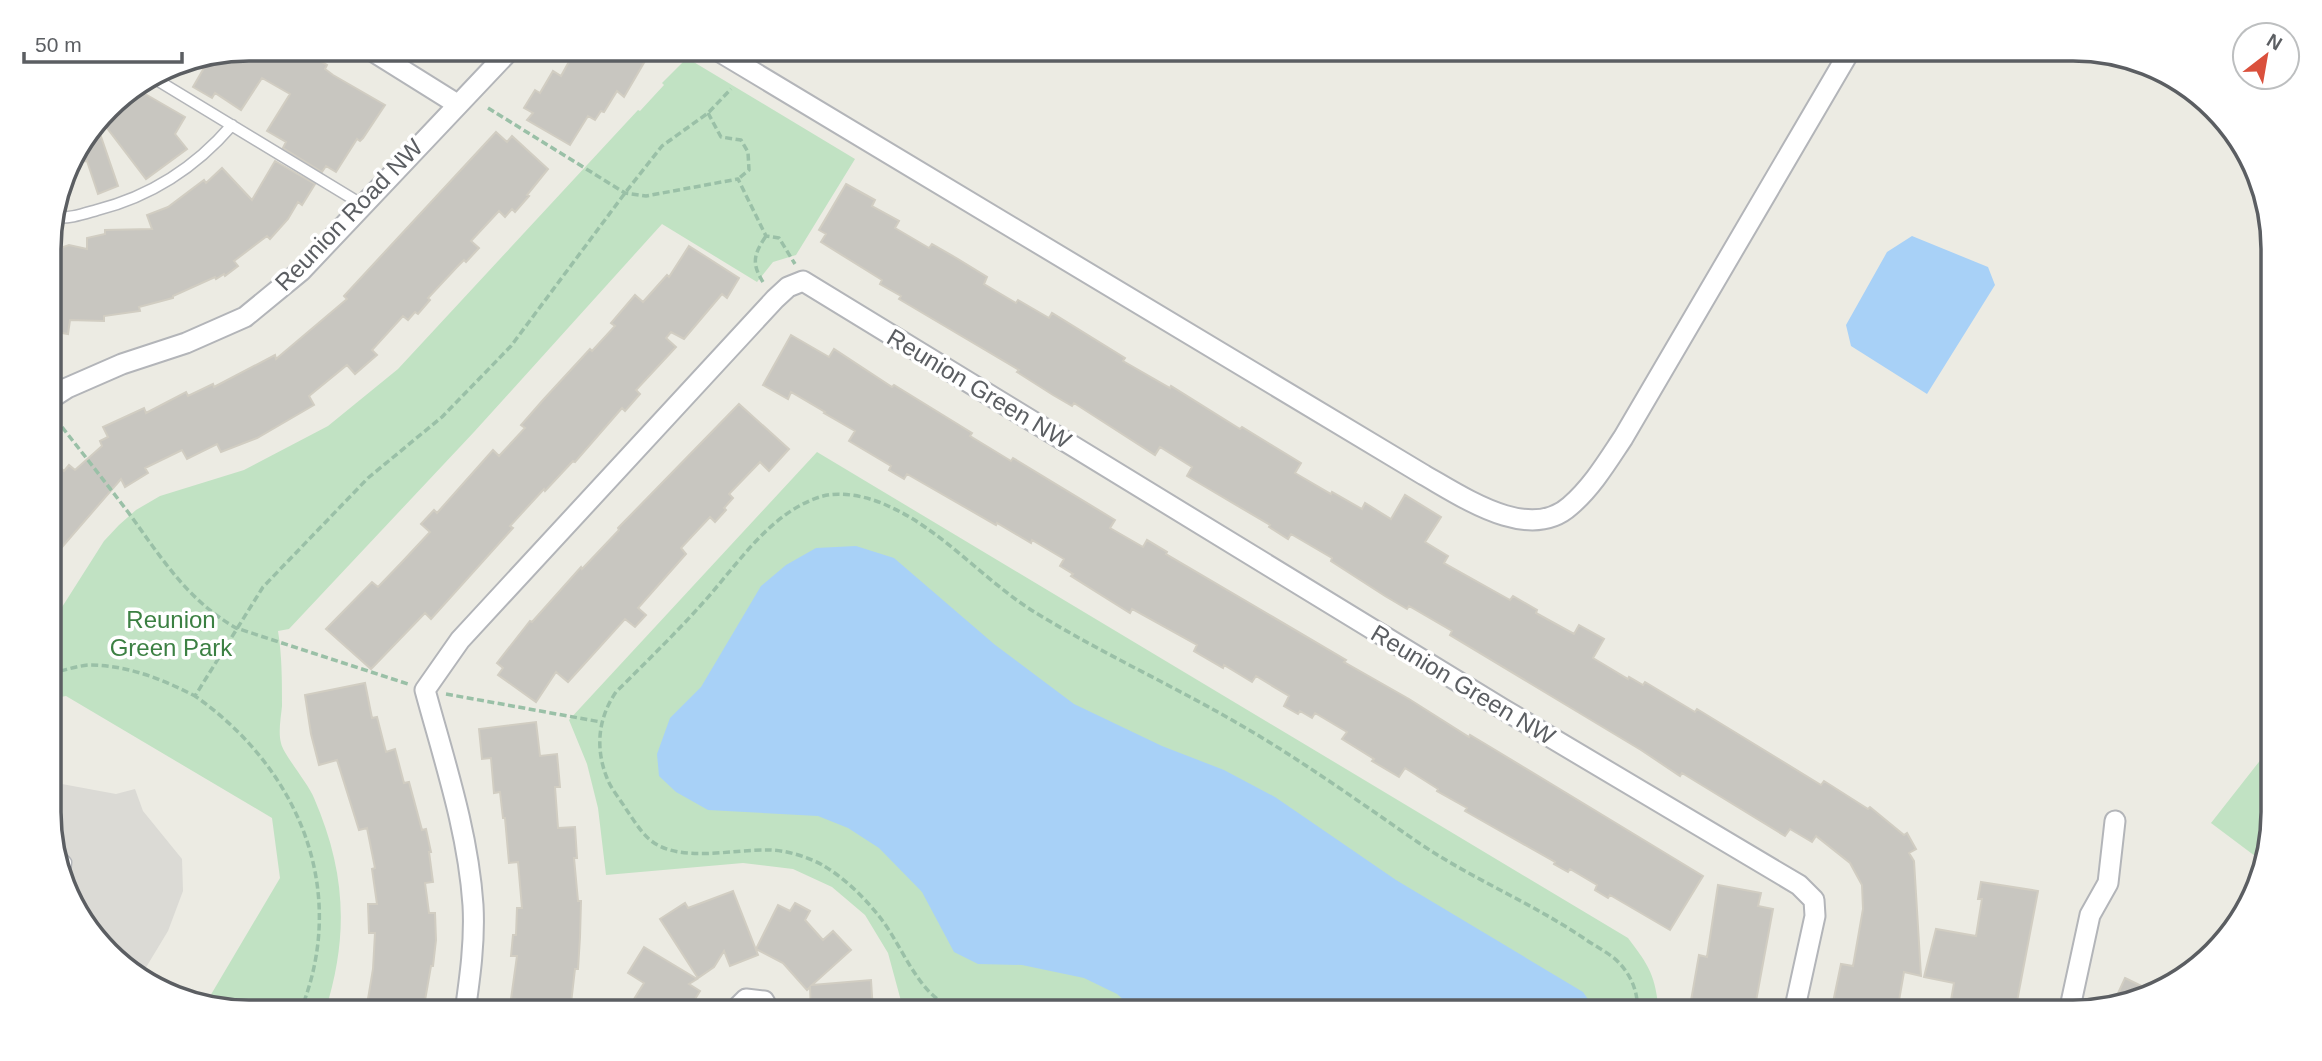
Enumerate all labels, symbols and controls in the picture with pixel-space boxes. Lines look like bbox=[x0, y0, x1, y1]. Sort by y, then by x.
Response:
scale bar bbox=[24, 21, 182, 65]
north arrow bbox=[2231, 21, 2301, 91]
text: N bbox=[2263, 29, 2286, 54]
text: 50 m bbox=[35, 33, 82, 56]
street label: Reunion Road NW bbox=[269, 133, 428, 296]
street label: Reunion Green NW bbox=[883, 323, 1076, 454]
park label: Reunion Green Park bbox=[110, 606, 233, 661]
street label: Reunion Green NW bbox=[1367, 619, 1560, 750]

